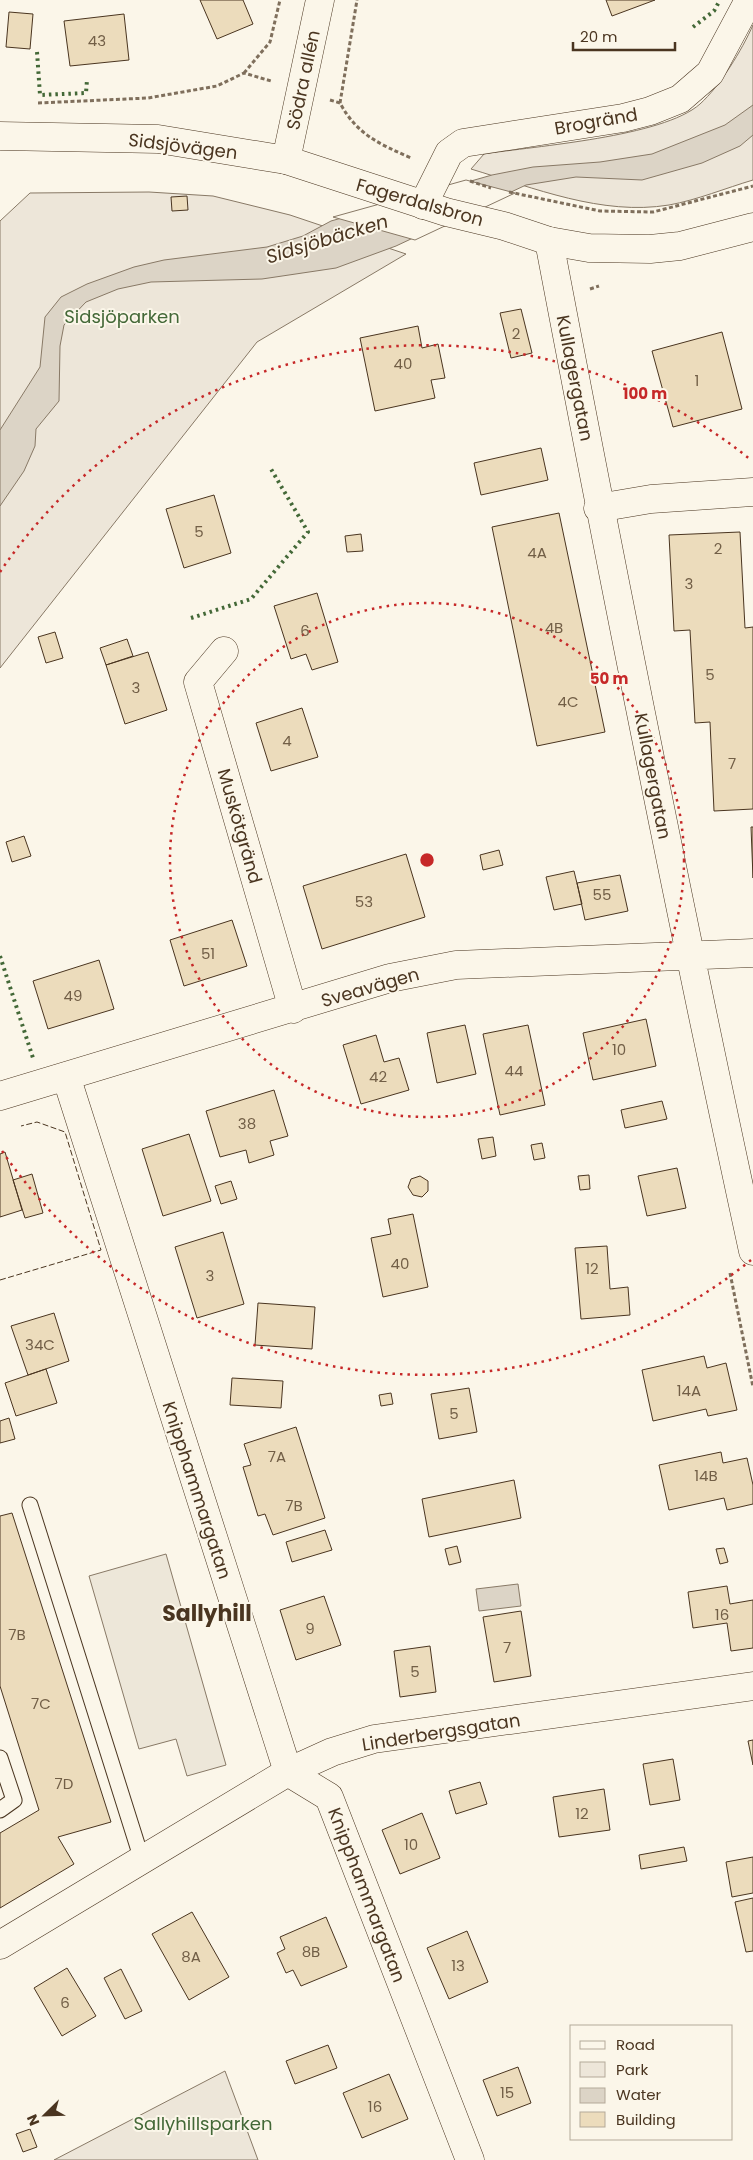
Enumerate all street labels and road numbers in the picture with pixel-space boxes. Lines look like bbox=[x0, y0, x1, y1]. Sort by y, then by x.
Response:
street label: Södra allén bbox=[280, 28, 326, 132]
street label: Brogränd bbox=[552, 101, 640, 141]
street label: Sidsjövägen bbox=[127, 127, 239, 165]
street label: Fagerdalsbron bbox=[353, 172, 487, 232]
street label: Kullagergatan bbox=[551, 313, 599, 443]
street label: Kullagergatan bbox=[629, 711, 677, 841]
street label: Muskötgränd bbox=[212, 766, 268, 886]
street label: Sveavägen bbox=[318, 961, 422, 1013]
street label: Knipphammargatan bbox=[156, 1398, 238, 1582]
street label: Linderbergsgatan bbox=[360, 1707, 522, 1757]
street label: Knipphammargatan bbox=[322, 1804, 412, 1986]

